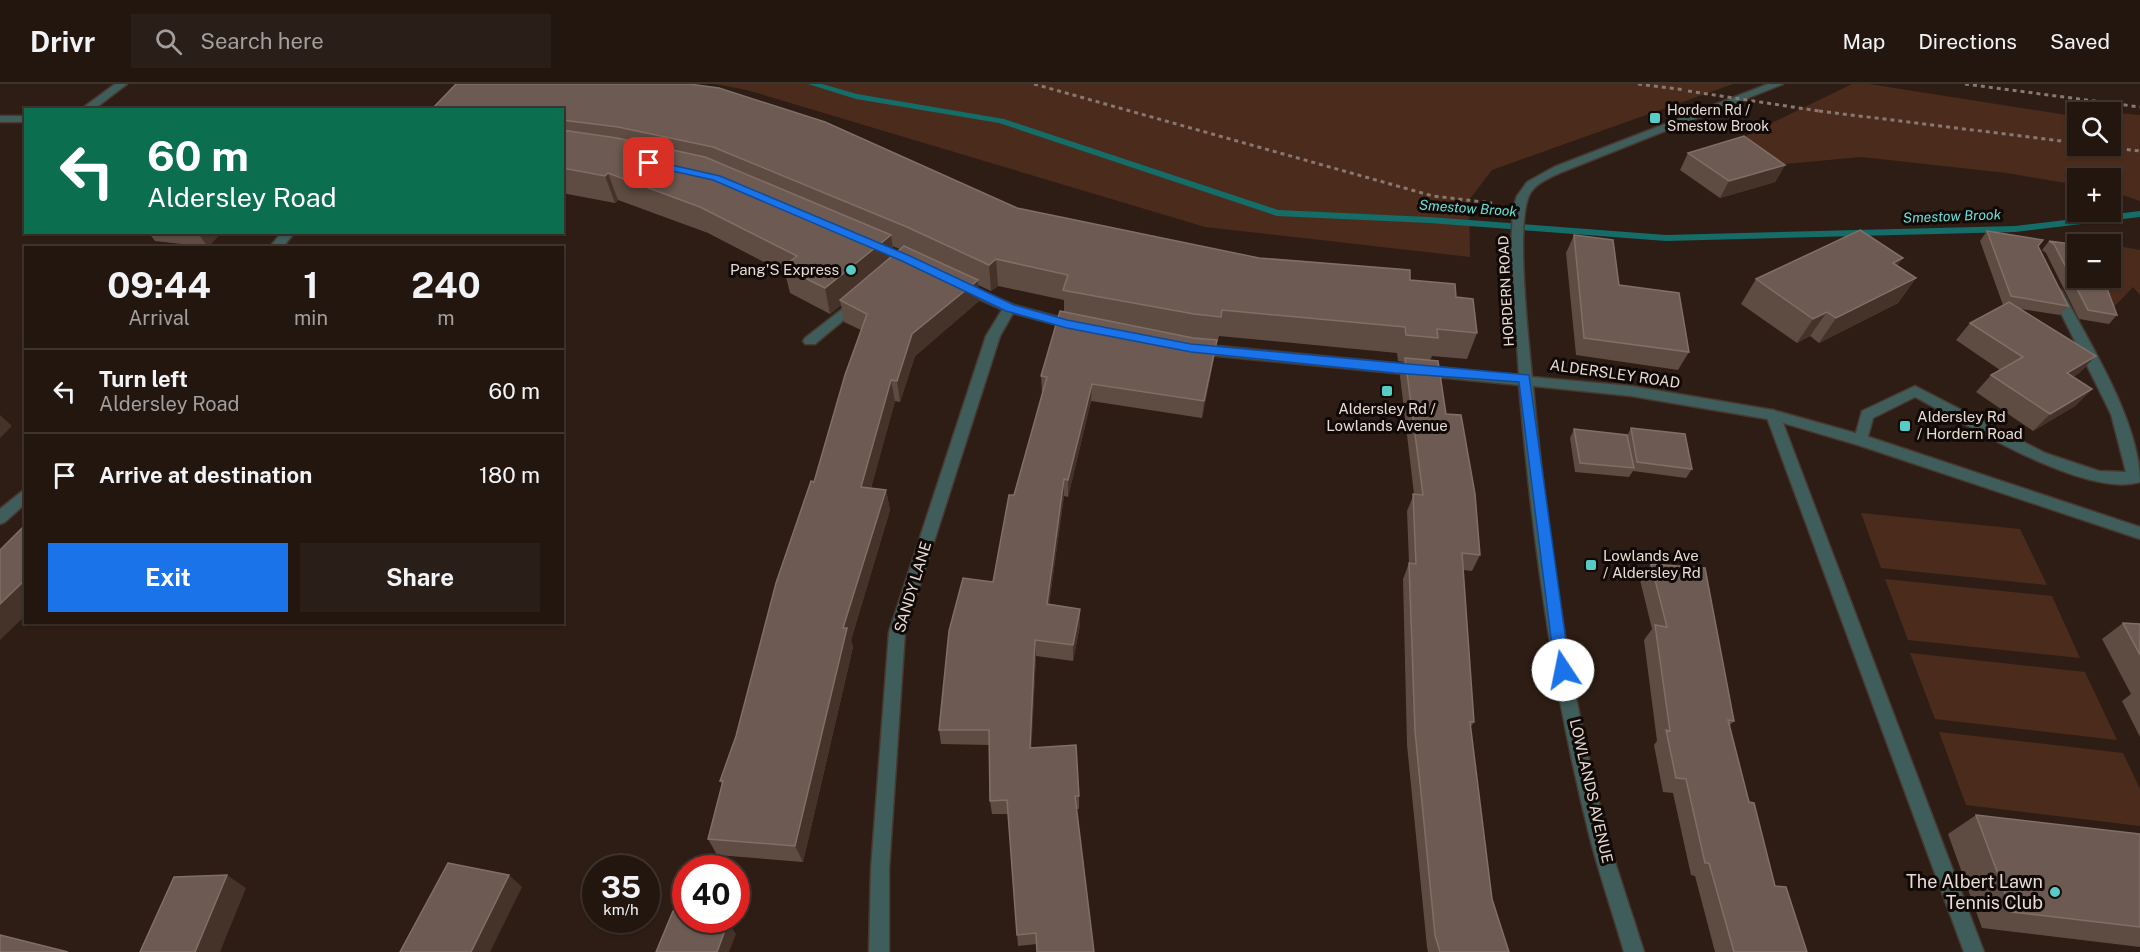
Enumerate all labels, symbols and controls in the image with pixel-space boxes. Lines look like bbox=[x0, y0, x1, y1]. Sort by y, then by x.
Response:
search box bbox=[131, 14, 551, 68]
text: Drivr bbox=[30, 25, 95, 58]
icon: search bbox=[152, 25, 185, 58]
text: Search here bbox=[200, 28, 324, 54]
text: Map bbox=[1843, 29, 1885, 54]
text: Directions bbox=[1918, 29, 2017, 54]
text: Saved bbox=[2050, 29, 2110, 54]
place label: Hordern Rd / Smestow Brook bbox=[1667, 102, 1769, 134]
map controls bbox=[2067, 102, 2121, 288]
button: search bbox=[2067, 102, 2121, 156]
marker: Hordern Rd / Smestow Brook bbox=[1648, 111, 1662, 125]
text: 60 m bbox=[147, 131, 249, 180]
icon: left bbox=[48, 132, 126, 210]
pin bbox=[623, 137, 674, 188]
icon: arrive bbox=[632, 146, 665, 179]
button: + bbox=[2067, 168, 2121, 222]
text: Aldersley Road bbox=[147, 181, 337, 213]
water label: Smestow Brook bbox=[1418, 197, 1518, 219]
water label: Smestow Brook bbox=[1903, 206, 2002, 226]
button: − bbox=[2067, 234, 2121, 288]
street label: HORDERN ROAD bbox=[1495, 235, 1517, 347]
place label: Pang'S Express bbox=[730, 261, 839, 278]
marker: Pang'S Express bbox=[844, 263, 858, 277]
text: 09:44 bbox=[107, 264, 211, 306]
text: 1 bbox=[303, 264, 319, 306]
text: 240 bbox=[411, 264, 481, 306]
text: Arrival bbox=[128, 306, 190, 330]
text: min bbox=[294, 306, 328, 330]
text: m bbox=[437, 306, 455, 330]
street label: ALDERSLEY ROAD bbox=[1549, 356, 1681, 391]
text: Turn left bbox=[99, 366, 188, 392]
icon: left bbox=[48, 375, 81, 408]
text: 60 m bbox=[489, 378, 540, 404]
marker: Aldersley Rd / Lowlands Avenue bbox=[1380, 384, 1394, 398]
text: Aldersley Road bbox=[99, 392, 240, 416]
place label: Aldersley Rd / Lowlands Avenue bbox=[1326, 400, 1448, 434]
place label: Aldersley Rd / Hordern Road bbox=[1917, 408, 2023, 442]
marker: Aldersley Rd / Hordern Road bbox=[1898, 419, 1912, 433]
icon: arrive bbox=[48, 459, 81, 492]
text: Arrive at destination bbox=[99, 462, 312, 488]
text: 180 m bbox=[479, 462, 540, 488]
street label: SANDY LANE bbox=[891, 539, 934, 634]
button: Exit bbox=[48, 543, 288, 612]
button: Share bbox=[300, 543, 540, 612]
place label: Lowlands Ave / Aldersley Rd bbox=[1603, 547, 1701, 581]
marker: Lowlands Ave / Aldersley Rd bbox=[1584, 558, 1598, 572]
position arrow bbox=[1531, 638, 1595, 702]
street label: LOWLANDS AVENUE bbox=[1567, 717, 1616, 865]
speed limit sign: 40 bbox=[672, 855, 750, 933]
text: 35 bbox=[601, 869, 641, 905]
place label: The Albert Lawn Tennis Club bbox=[1906, 871, 2043, 913]
marker: The Albert Lawn Tennis Club bbox=[2048, 885, 2062, 899]
text: km/h bbox=[603, 901, 639, 918]

